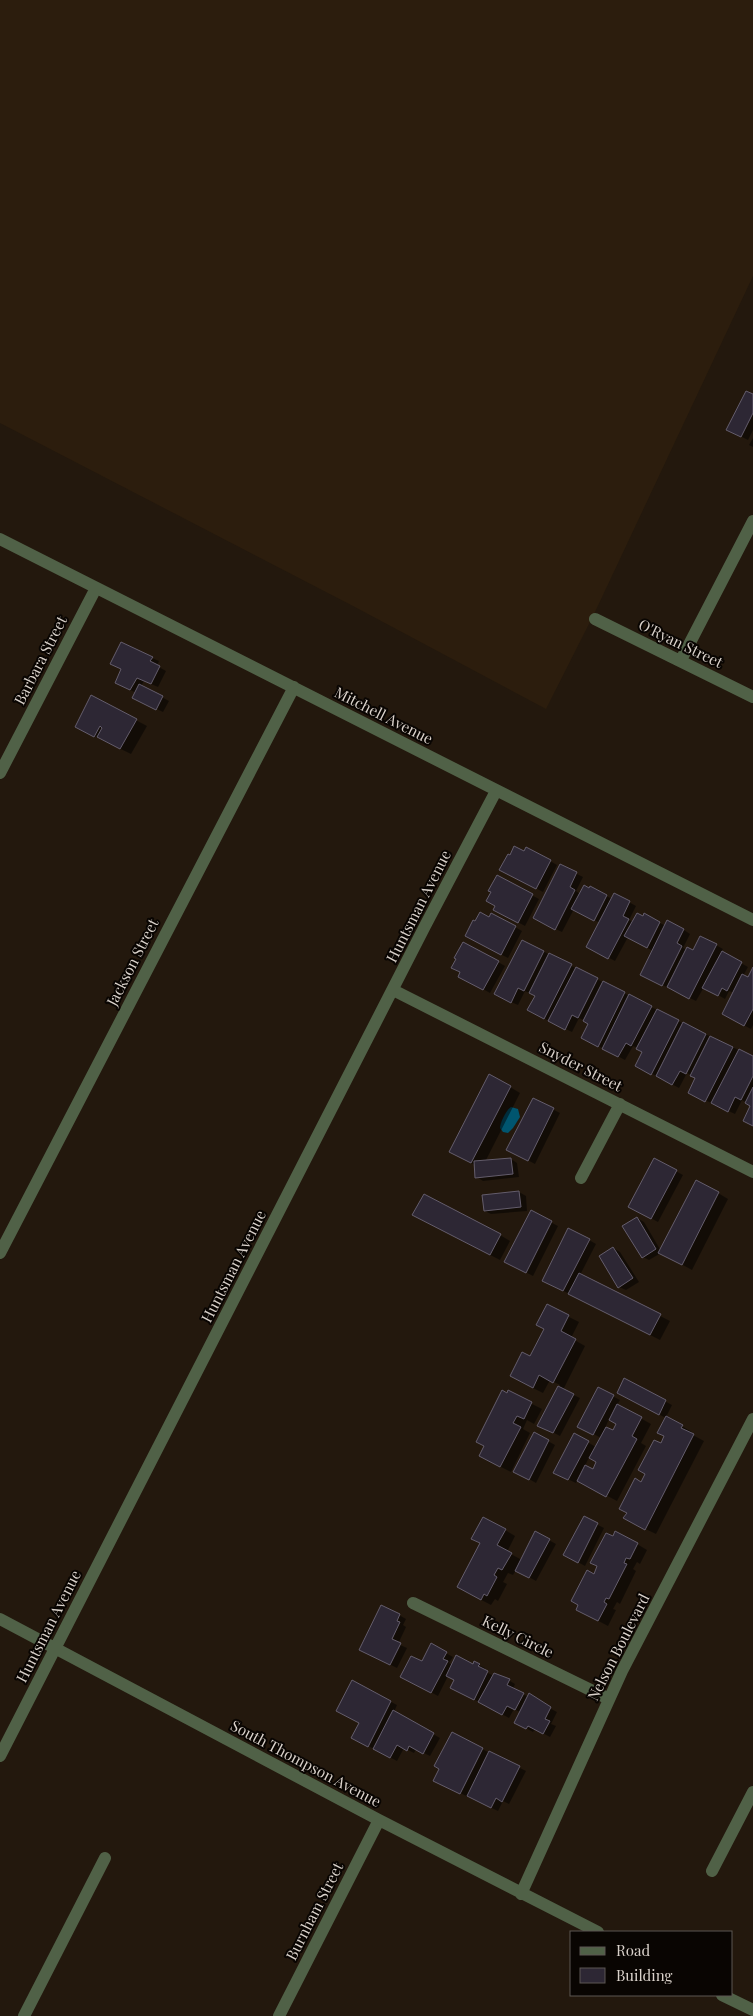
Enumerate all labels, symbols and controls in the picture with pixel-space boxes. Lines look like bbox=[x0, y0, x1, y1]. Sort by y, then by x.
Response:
street label: Barbara Street bbox=[9, 612, 71, 708]
street label: O'Ryan Street bbox=[636, 614, 727, 672]
street label: Mitchell Avenue bbox=[331, 682, 437, 748]
street label: Huntsman Avenue bbox=[381, 847, 455, 965]
street label: Jackson Street bbox=[101, 914, 163, 1010]
street label: Snyder Street bbox=[536, 1036, 627, 1096]
street label: Huntsman Avenue bbox=[196, 1207, 270, 1325]
street label: Huntsman Avenue bbox=[11, 1567, 85, 1685]
street label: Nelson Boulevard bbox=[582, 1590, 654, 1704]
street label: Kelly Circle bbox=[479, 1610, 557, 1662]
street label: South Thompson Avenue bbox=[227, 1715, 385, 1811]
street label: Burnham Street bbox=[281, 1858, 348, 1963]
legend bbox=[570, 1931, 733, 1996]
text: Road bbox=[616, 1940, 650, 1960]
text: Building bbox=[616, 1965, 673, 1985]

